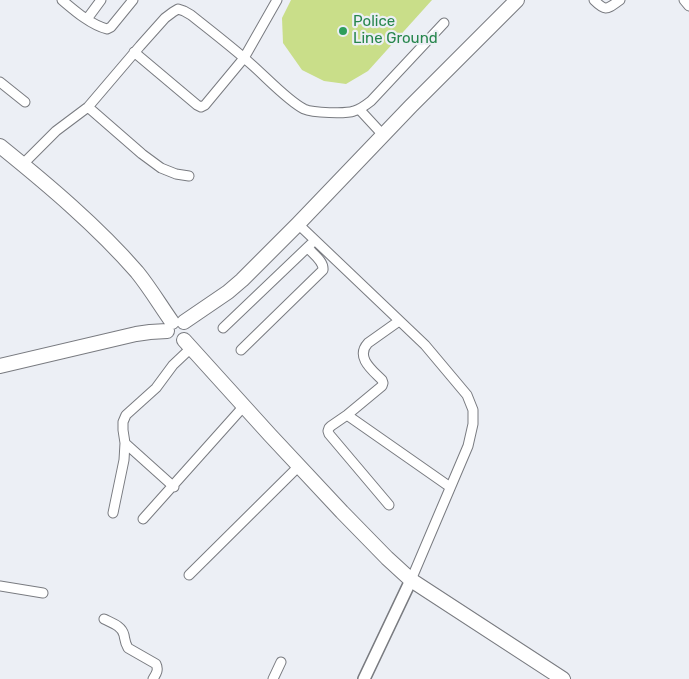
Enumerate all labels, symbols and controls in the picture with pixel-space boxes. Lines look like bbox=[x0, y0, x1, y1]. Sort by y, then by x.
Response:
place label: Police Line Ground bbox=[353, 13, 438, 48]
marker: Police Line Ground bbox=[337, 25, 349, 37]

